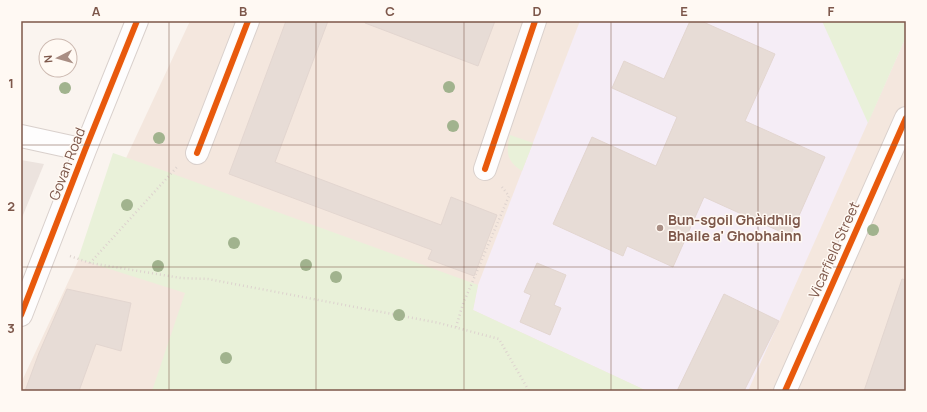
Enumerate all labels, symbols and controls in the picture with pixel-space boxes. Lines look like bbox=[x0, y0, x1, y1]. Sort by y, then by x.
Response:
text: A bbox=[92, 2, 101, 20]
text: B bbox=[239, 2, 247, 20]
text: C bbox=[385, 2, 395, 20]
text: D bbox=[532, 2, 542, 20]
text: E bbox=[680, 2, 688, 20]
text: F bbox=[828, 2, 835, 20]
north arrow bbox=[38, 38, 78, 78]
text: N bbox=[40, 54, 55, 64]
text: 1 bbox=[8, 74, 14, 92]
street label: Govan Road bbox=[44, 125, 89, 203]
text: 2 bbox=[7, 197, 15, 215]
street label: Vicarfield Street bbox=[804, 198, 864, 301]
place label: Bun-sgoil Ghàidhlig Bhaile a' Ghobhainn bbox=[668, 210, 802, 245]
marker: Bun-sgoil Ghàidhlig Bhaile a' Ghobhainn bbox=[655, 223, 665, 233]
text: 3 bbox=[7, 319, 15, 337]

